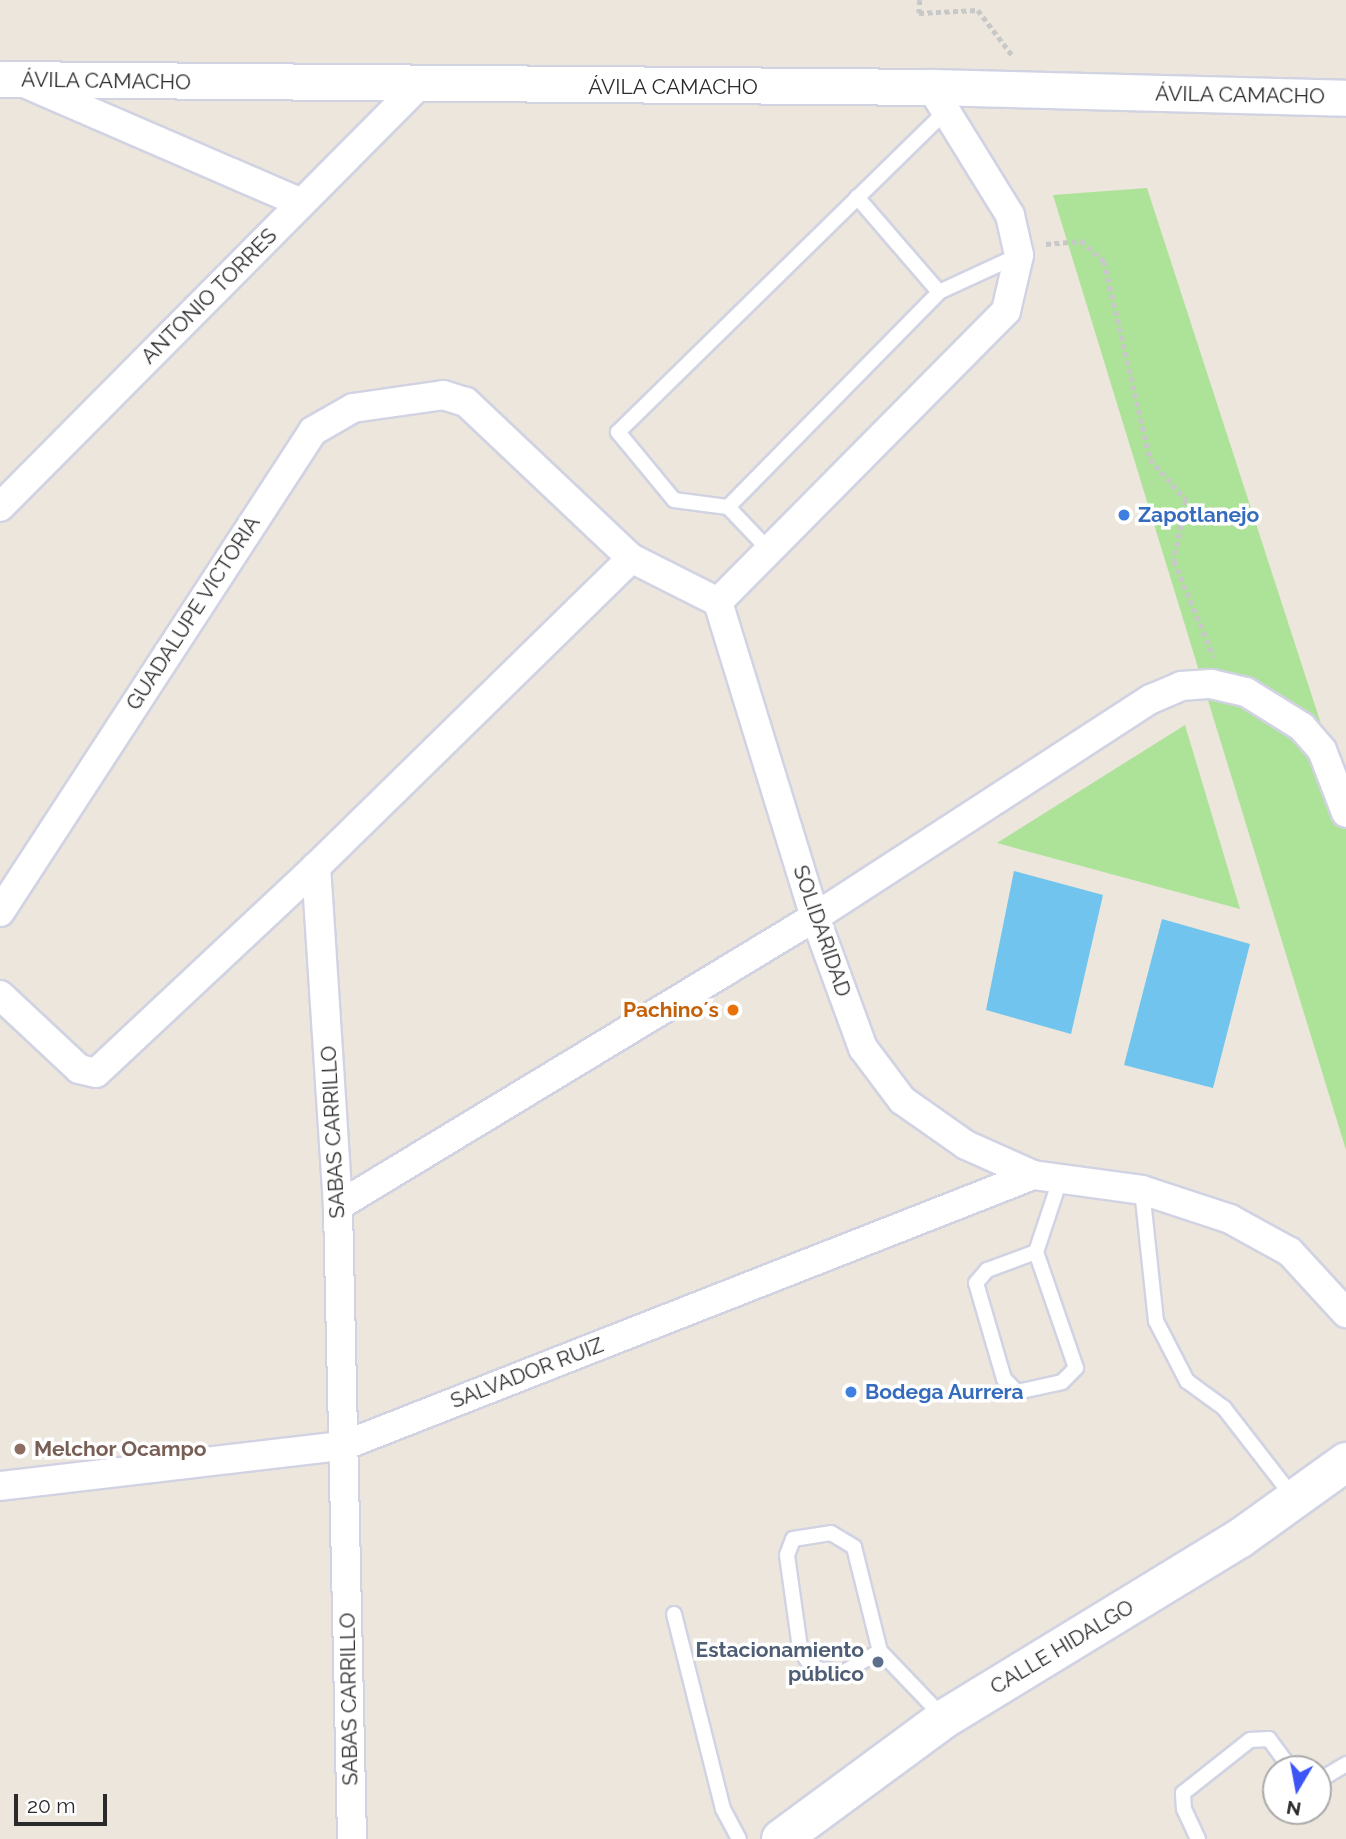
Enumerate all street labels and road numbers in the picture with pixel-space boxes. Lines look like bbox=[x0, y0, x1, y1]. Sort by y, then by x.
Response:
street label: ÁVILA CAMACHO bbox=[21, 67, 191, 95]
street label: ÁVILA CAMACHO bbox=[588, 74, 758, 100]
street label: ÁVILA CAMACHO bbox=[1155, 81, 1325, 109]
street label: ANTONIO TORRES bbox=[136, 223, 282, 369]
street label: GUADALUPE VICTORIA bbox=[121, 511, 265, 715]
street label: SOLIDARIDAD bbox=[788, 862, 856, 1000]
street label: SABAS CARRILLO bbox=[316, 1045, 350, 1219]
street label: SALVADOR RUIZ bbox=[447, 1332, 607, 1414]
street label: CALLE HIDALGO bbox=[986, 1594, 1138, 1700]
street label: SABAS CARRILLO bbox=[335, 1612, 363, 1786]

